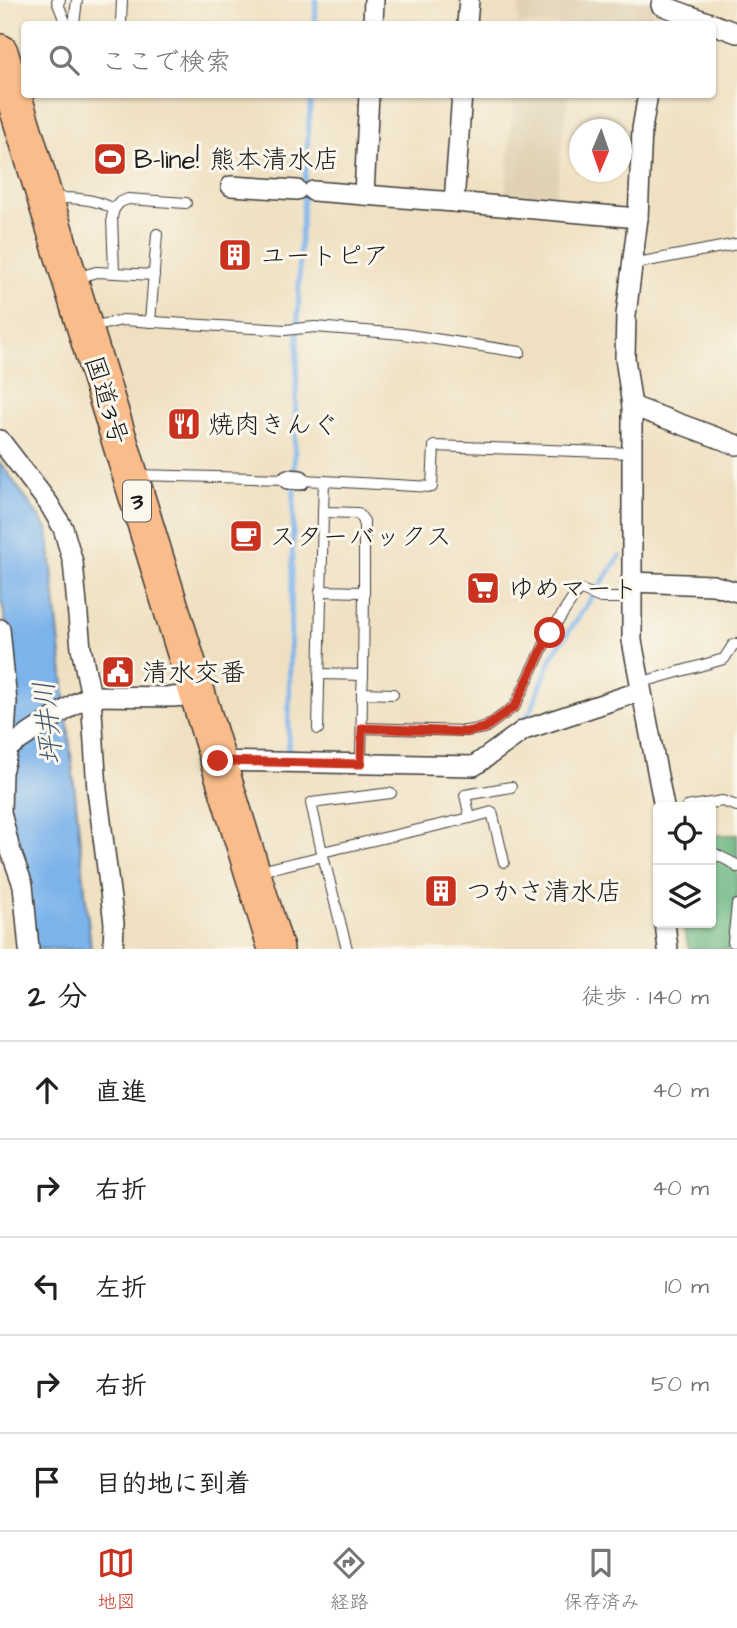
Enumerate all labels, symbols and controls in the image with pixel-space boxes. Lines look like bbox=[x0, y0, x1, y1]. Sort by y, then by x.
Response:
search box bbox=[21, 21, 716, 98]
icon: search bbox=[45, 41, 83, 79]
text: ここで検索 bbox=[101, 44, 231, 80]
north arrow bbox=[569, 119, 632, 182]
sports icon: B-line! 熊本清水店 bbox=[91, 140, 129, 178]
place label: B-line! 熊本清水店 bbox=[134, 142, 340, 178]
building icon: ユートピア bbox=[216, 236, 254, 274]
place label: ユートピア bbox=[260, 238, 389, 274]
street label: 国道3号 bbox=[75, 351, 137, 449]
restaurant icon: 焼肉きんぐ bbox=[165, 405, 203, 443]
place label: 焼肉きんぐ bbox=[208, 407, 338, 443]
road number: 3 bbox=[123, 480, 151, 522]
cafe icon: スターバックス bbox=[227, 517, 265, 555]
place label: スターバックス bbox=[270, 519, 452, 555]
supermarket icon: ゆめマート bbox=[464, 569, 502, 607]
place label: ゆめマート bbox=[508, 571, 638, 607]
route start bbox=[534, 617, 565, 648]
public building icon: 清水交番 bbox=[99, 653, 137, 691]
place label: 清水交番 bbox=[142, 655, 246, 691]
water label: 坪井川 bbox=[25, 679, 72, 767]
route end bbox=[202, 745, 233, 776]
map controls bbox=[653, 802, 716, 928]
button: locate bbox=[653, 802, 716, 865]
button: layers bbox=[653, 865, 716, 928]
building icon: つかさ清水店 bbox=[422, 872, 460, 910]
place label: つかさ清水店 bbox=[466, 874, 622, 910]
text: 2 分 bbox=[28, 976, 87, 1018]
text: 徒歩 · 140 m bbox=[581, 981, 709, 1013]
icon: ahead bbox=[28, 1071, 66, 1109]
text: 直進 bbox=[95, 1074, 147, 1110]
text: 40 m bbox=[652, 1074, 709, 1106]
icon: right bbox=[28, 1169, 66, 1207]
text: 右折 bbox=[95, 1172, 147, 1208]
text: 40 m bbox=[652, 1172, 709, 1204]
icon: left bbox=[28, 1267, 66, 1305]
text: 左折 bbox=[95, 1270, 147, 1306]
text: 10 m bbox=[664, 1270, 709, 1302]
icon: right bbox=[28, 1365, 66, 1403]
text: 右折 bbox=[95, 1368, 147, 1404]
text: 50 m bbox=[651, 1368, 709, 1400]
icon: arrive bbox=[28, 1463, 66, 1501]
text: 目的地に到着 bbox=[95, 1466, 251, 1502]
tab: 地図 bbox=[97, 1544, 136, 1616]
tab: 経路 bbox=[330, 1544, 369, 1616]
tab: 保存済み bbox=[563, 1544, 640, 1616]

